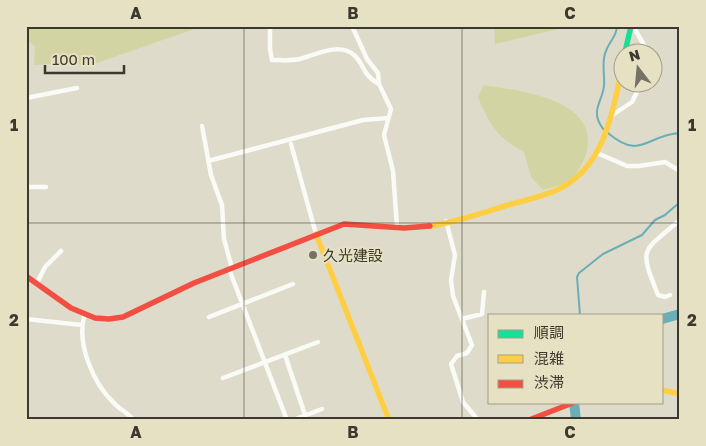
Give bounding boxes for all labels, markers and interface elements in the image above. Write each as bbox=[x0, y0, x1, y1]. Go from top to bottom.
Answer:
text: A bbox=[130, 3, 142, 23]
text: B bbox=[347, 3, 359, 23]
text: C bbox=[564, 3, 576, 23]
scale bar bbox=[45, 42, 124, 74]
north arrow bbox=[614, 42, 664, 92]
text: N bbox=[627, 45, 642, 65]
text: 100 m bbox=[52, 50, 95, 68]
text: 1 bbox=[10, 115, 18, 135]
text: 1 bbox=[688, 115, 696, 135]
place label: 久光建設 bbox=[323, 246, 383, 264]
marker: 久光建設 bbox=[307, 249, 319, 261]
text: 2 bbox=[9, 310, 19, 330]
text: 2 bbox=[687, 310, 697, 330]
legend bbox=[488, 314, 664, 404]
text: 順調 bbox=[534, 323, 564, 341]
text: 混雑 bbox=[534, 349, 564, 367]
text: 渋滞 bbox=[534, 373, 564, 391]
text: A bbox=[130, 422, 142, 442]
text: B bbox=[347, 422, 359, 442]
text: C bbox=[564, 422, 576, 442]

